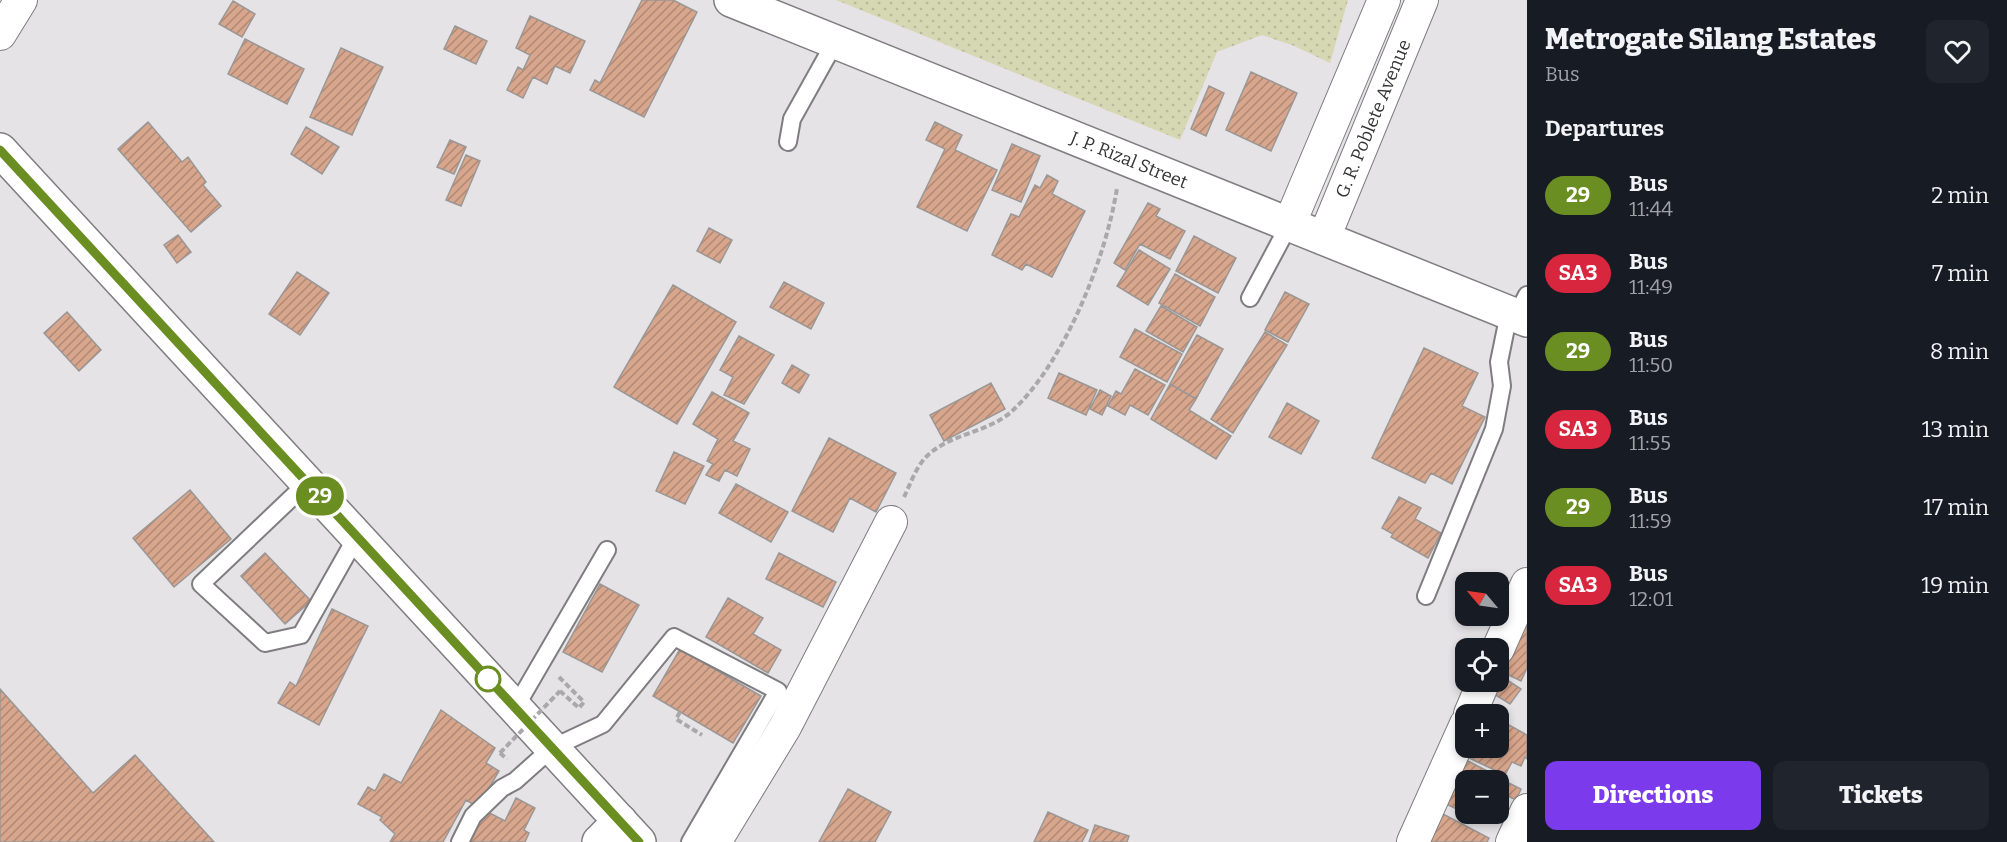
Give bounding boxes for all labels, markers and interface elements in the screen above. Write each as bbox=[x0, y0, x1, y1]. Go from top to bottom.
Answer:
button: heart bbox=[1926, 20, 1989, 83]
text: Metrogate Silang Estates bbox=[1545, 23, 1876, 56]
street label: G. R. Poblete Avenue bbox=[1331, 36, 1416, 201]
text: Bus bbox=[1545, 62, 1580, 86]
text: Departures bbox=[1545, 115, 1664, 142]
street label: J. P. Rizal Street bbox=[1066, 126, 1191, 194]
text: Bus bbox=[1629, 170, 1668, 197]
text: 29 bbox=[1566, 182, 1590, 208]
text: 2 min bbox=[1931, 182, 1989, 209]
text: 11:44 bbox=[1629, 197, 1673, 221]
text: Bus bbox=[1629, 248, 1668, 275]
text: SA3 bbox=[1558, 260, 1598, 286]
text: 7 min bbox=[1932, 260, 1989, 287]
text: 11:49 bbox=[1629, 275, 1673, 299]
text: Bus bbox=[1629, 326, 1668, 353]
text: 29 bbox=[1566, 338, 1590, 364]
text: 8 min bbox=[1930, 338, 1989, 365]
text: 11:50 bbox=[1629, 353, 1673, 377]
text: Bus bbox=[1629, 404, 1668, 431]
text: SA3 bbox=[1558, 416, 1598, 442]
text: 13 min bbox=[1922, 416, 1989, 443]
text: 11:55 bbox=[1629, 431, 1671, 455]
line badge: 29 bbox=[293, 476, 347, 516]
text: Bus bbox=[1629, 482, 1668, 509]
text: 29 bbox=[308, 483, 332, 509]
text: 29 bbox=[1566, 494, 1590, 520]
text: 17 min bbox=[1923, 494, 1989, 521]
text: 11:59 bbox=[1629, 509, 1672, 533]
text: Bus bbox=[1629, 560, 1668, 587]
north arrow bbox=[1455, 572, 1509, 626]
map controls bbox=[1455, 572, 1509, 824]
text: SA3 bbox=[1558, 572, 1598, 598]
text: 19 min bbox=[1921, 572, 1989, 599]
text: 12:01 bbox=[1629, 587, 1673, 611]
button: locate bbox=[1455, 638, 1509, 692]
unlabelled marker bbox=[475, 666, 501, 692]
button: + bbox=[1455, 704, 1509, 758]
button: Directions bbox=[1545, 761, 1761, 830]
button: Tickets bbox=[1773, 761, 1989, 830]
button: − bbox=[1455, 770, 1509, 824]

